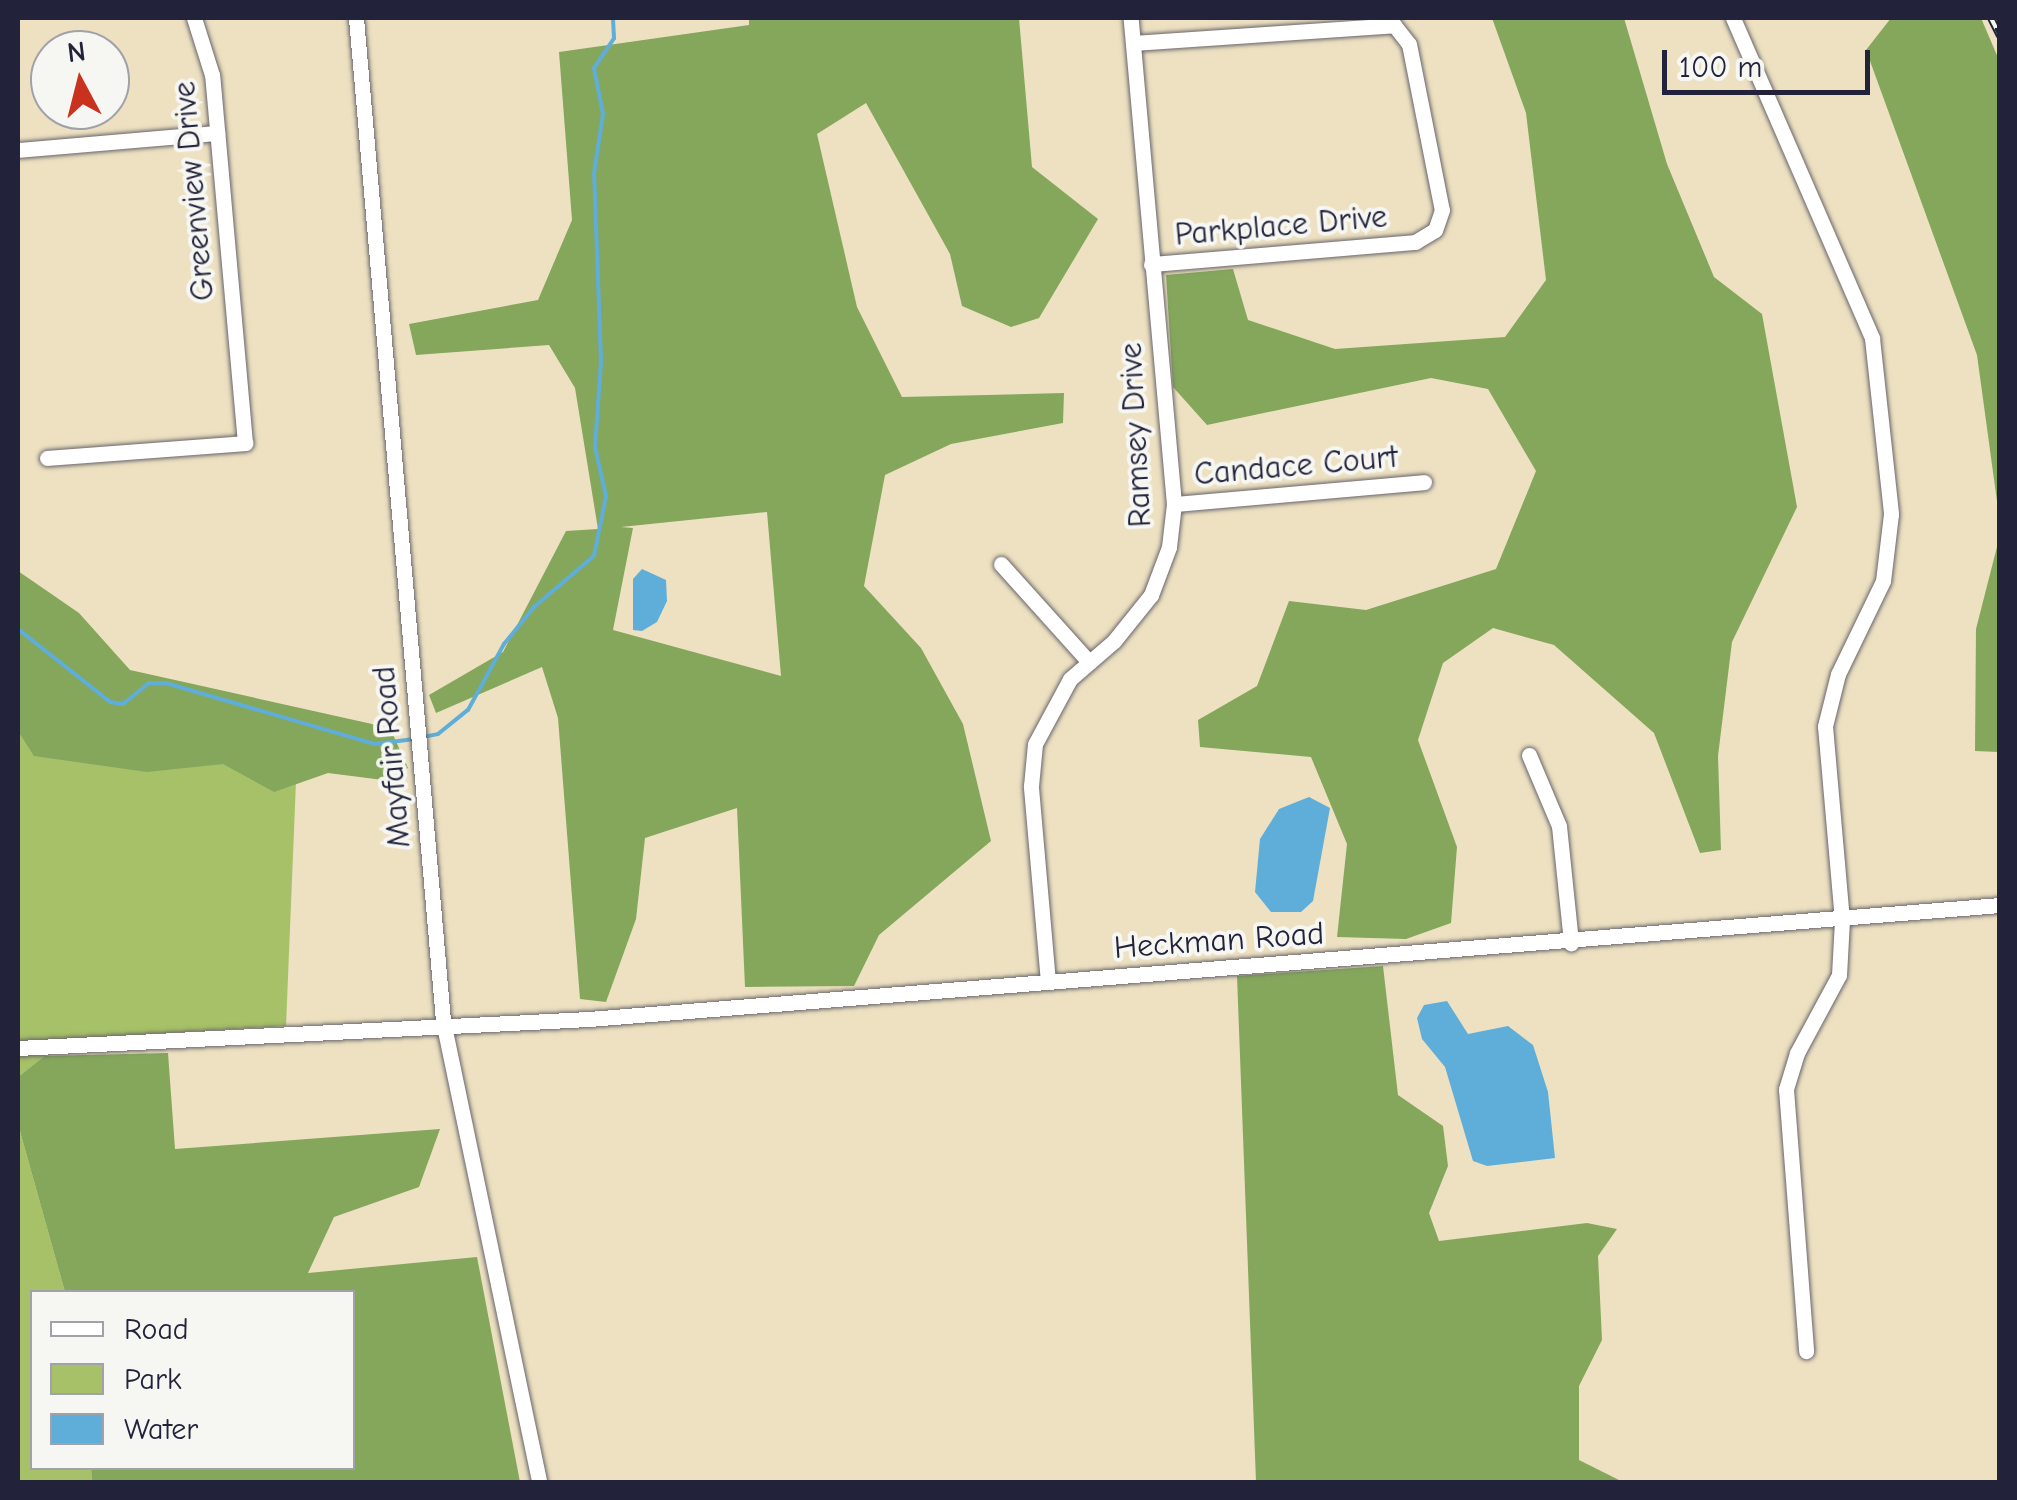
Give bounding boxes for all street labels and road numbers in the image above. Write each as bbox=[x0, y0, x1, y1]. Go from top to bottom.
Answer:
street label: Greenview Drive bbox=[165, 80, 223, 302]
street label: Parkplace Drive bbox=[1173, 198, 1389, 254]
street label: Ramsey Drive bbox=[1112, 342, 1160, 528]
street label: Candace Court bbox=[1193, 438, 1399, 494]
street label: Mayfair Road bbox=[365, 665, 419, 849]
street label: Heckman Road bbox=[1113, 915, 1325, 967]

